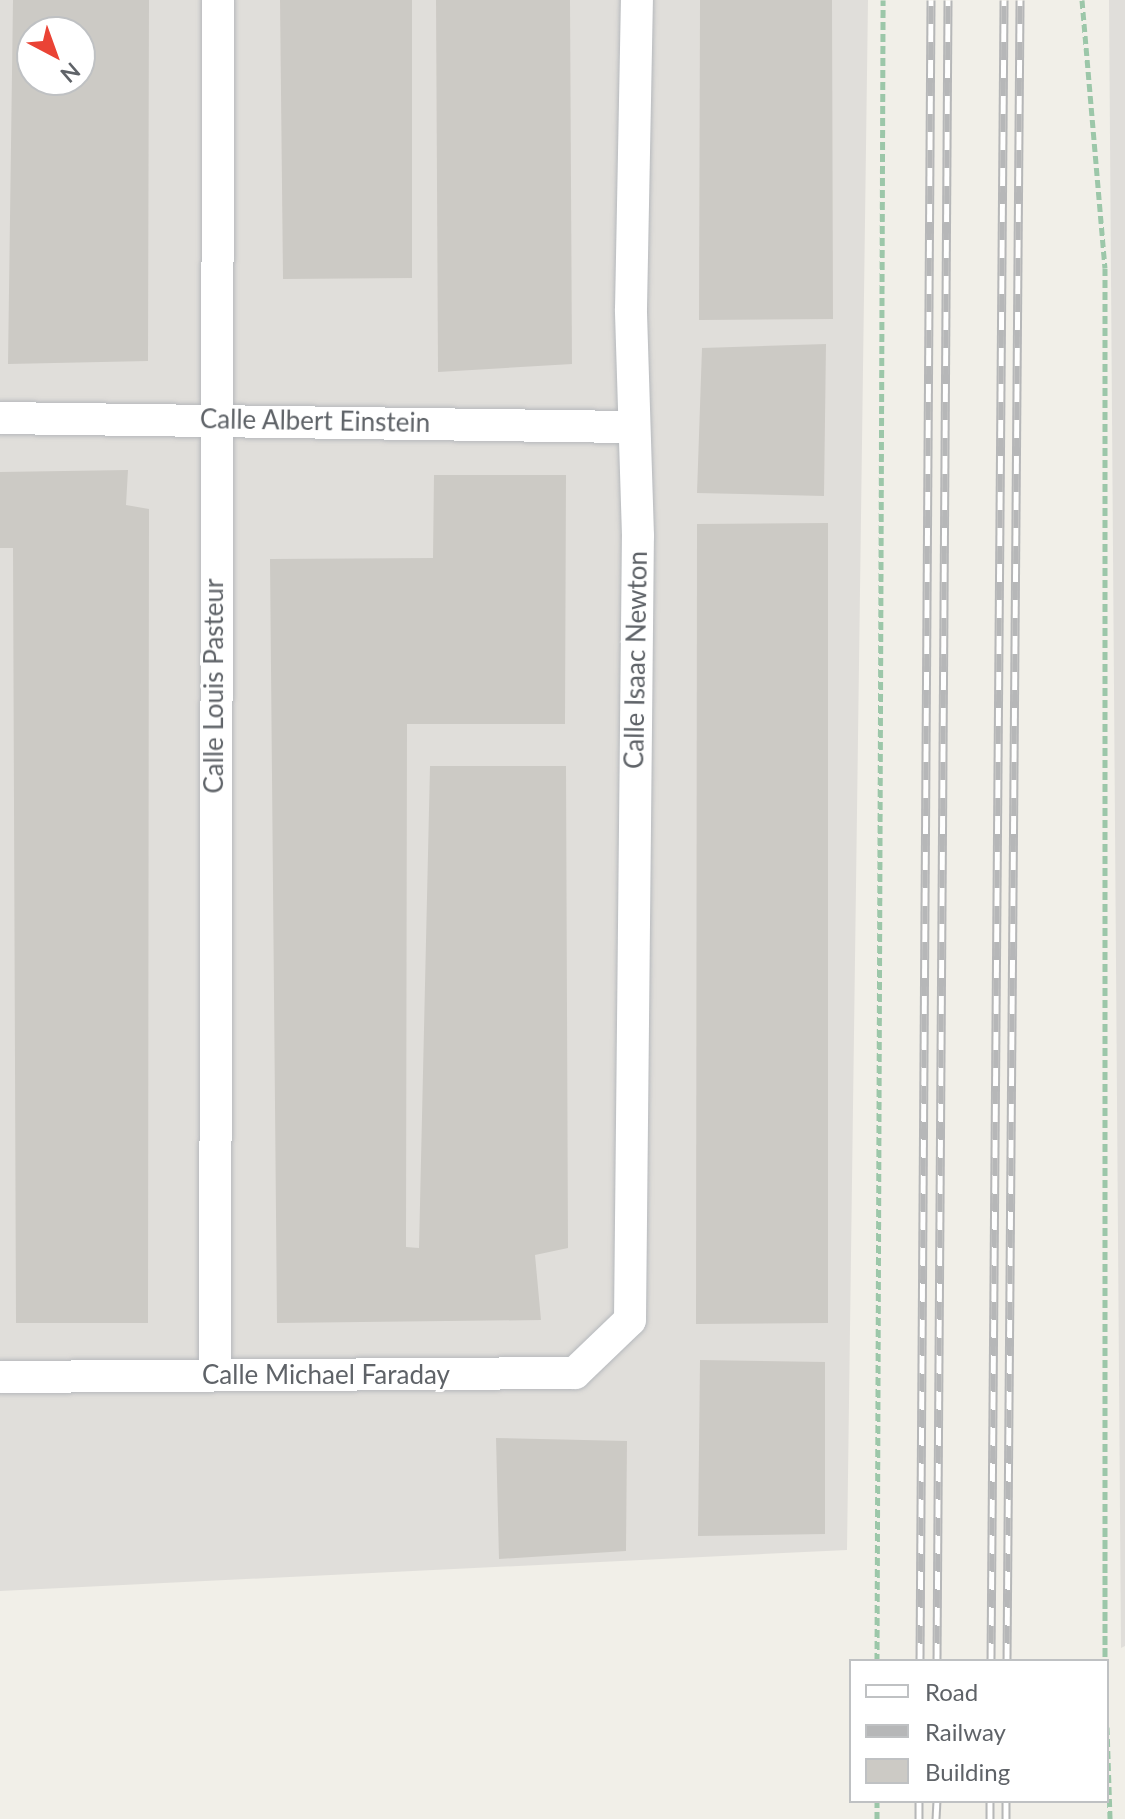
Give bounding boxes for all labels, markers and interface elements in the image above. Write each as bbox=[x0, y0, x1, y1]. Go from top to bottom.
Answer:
north arrow bbox=[16, 16, 96, 96]
text: N bbox=[56, 57, 86, 89]
street label: Calle Albert Einstein bbox=[199, 403, 431, 439]
street label: Calle Isaac Newton bbox=[619, 551, 653, 769]
street label: Calle Louis Pasteur bbox=[198, 578, 230, 794]
street label: Calle Michael Faraday bbox=[202, 1359, 450, 1391]
legend bbox=[849, 1659, 1109, 1803]
text: Road bbox=[925, 1677, 978, 1706]
text: Railway bbox=[925, 1717, 1006, 1746]
text: Building bbox=[925, 1757, 1010, 1786]

